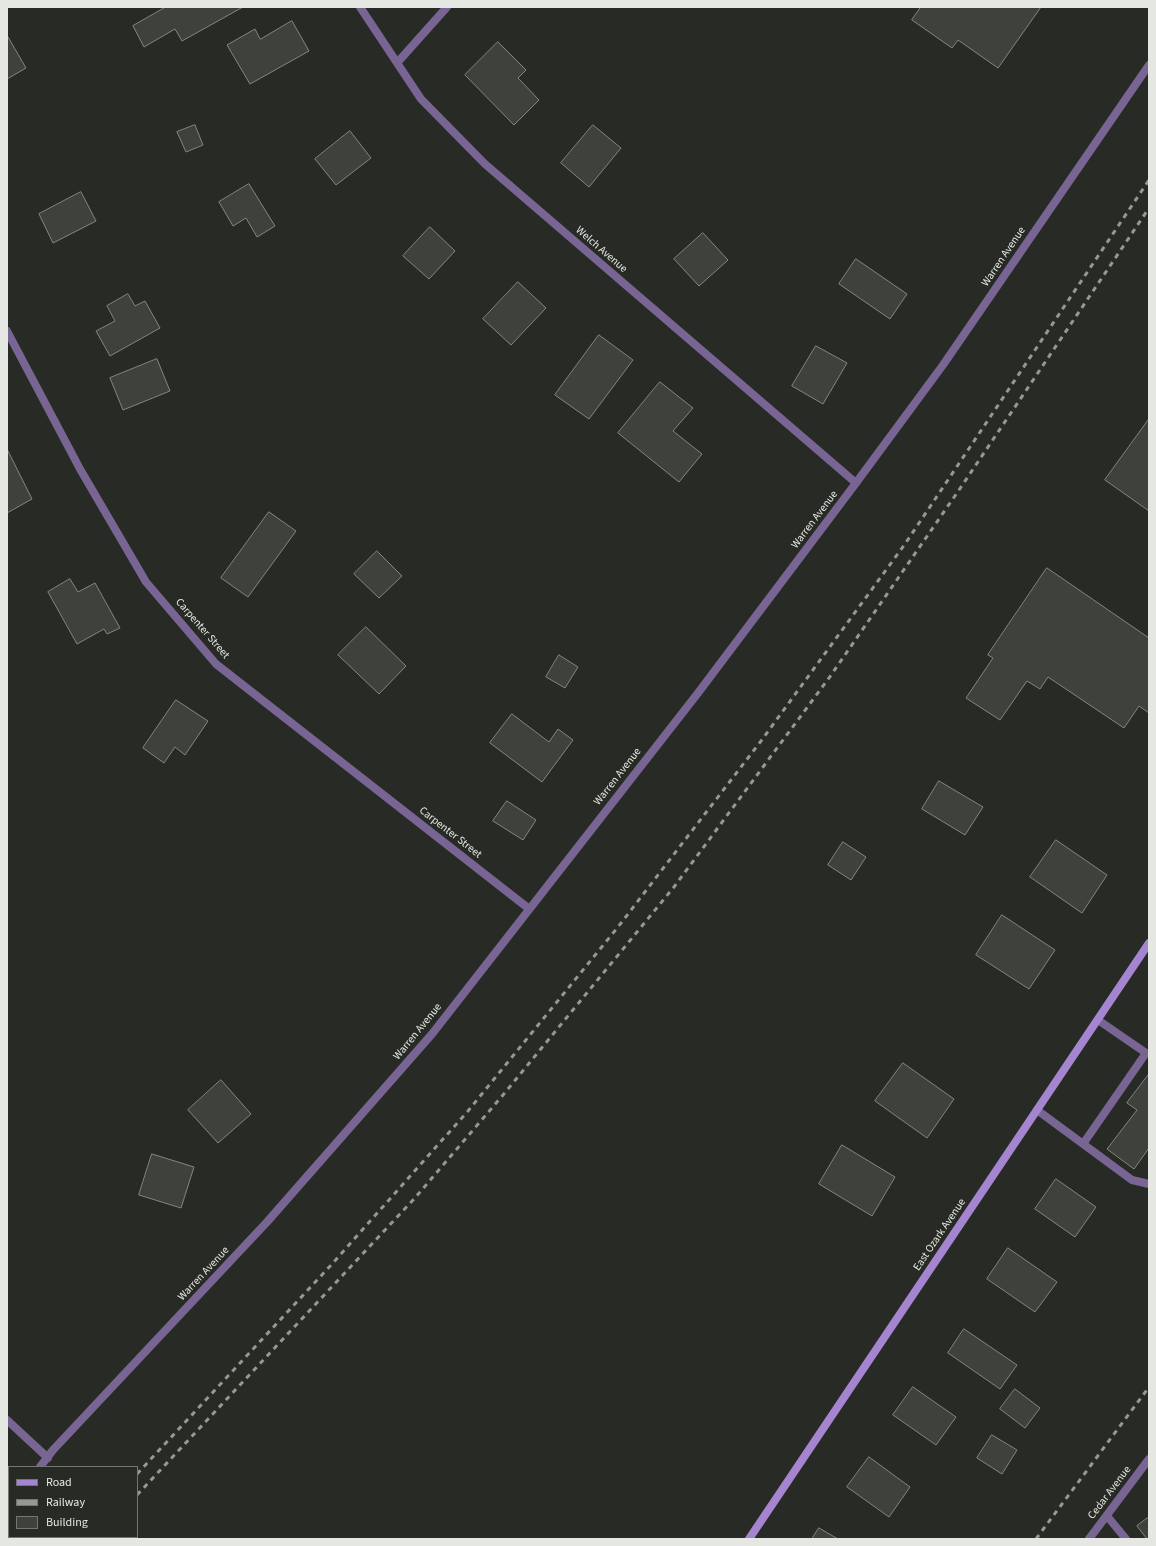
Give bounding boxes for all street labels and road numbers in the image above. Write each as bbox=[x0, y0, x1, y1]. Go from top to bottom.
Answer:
street label: Welch Avenue bbox=[573, 224, 629, 276]
street label: Warren Avenue bbox=[979, 225, 1029, 289]
street label: Warren Avenue bbox=[789, 488, 841, 552]
street label: Carpenter Street bbox=[172, 596, 232, 662]
street label: Warren Avenue bbox=[592, 746, 644, 808]
street label: Carpenter Street bbox=[416, 804, 484, 862]
street label: Warren Avenue bbox=[391, 1001, 445, 1063]
street label: East Ozark Avenue bbox=[911, 1196, 969, 1274]
street label: Warren Avenue bbox=[176, 1244, 232, 1304]
street label: Cedar Avenue bbox=[1086, 1464, 1134, 1522]

